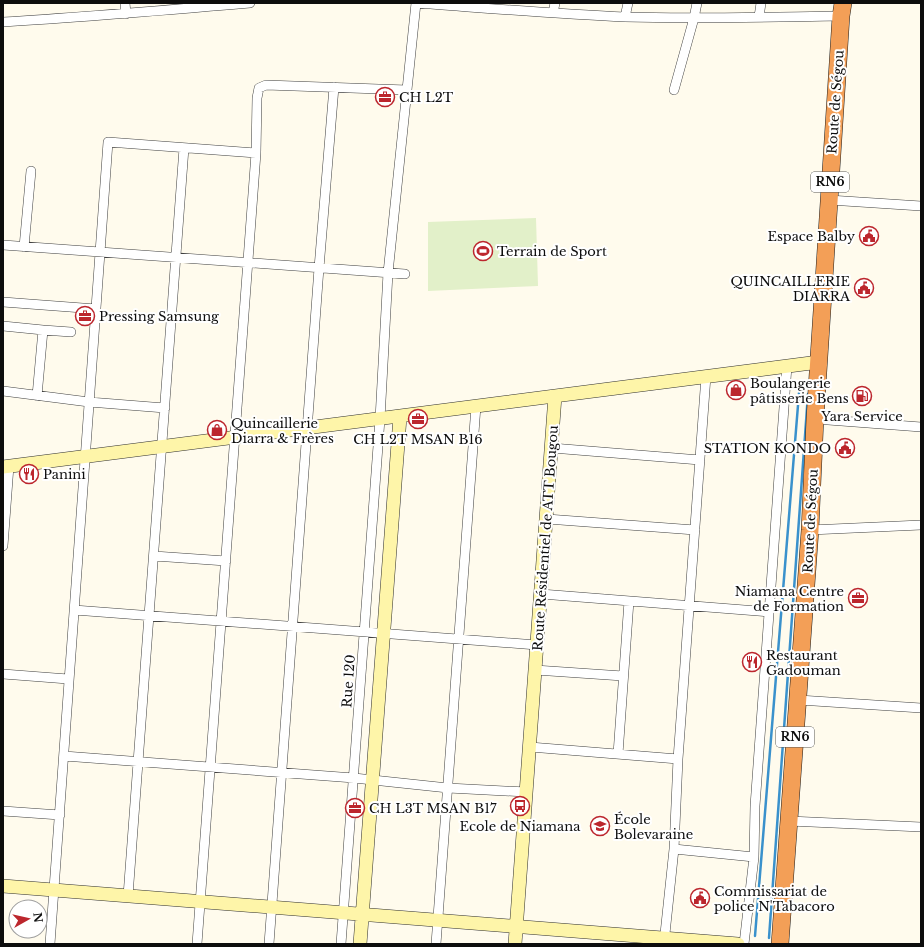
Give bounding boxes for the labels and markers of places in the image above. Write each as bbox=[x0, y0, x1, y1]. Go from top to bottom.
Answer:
office icon: CH L2T bbox=[374, 86, 396, 108]
place label: CH L2T bbox=[399, 89, 454, 106]
public building icon: Espace Balby bbox=[858, 225, 880, 247]
place label: Espace Balby bbox=[768, 228, 856, 245]
sports icon: Terrain de Sport bbox=[472, 240, 494, 262]
place label: Terrain de Sport bbox=[497, 243, 607, 260]
place label: QUINCAILLERIE DIARRA bbox=[730, 273, 851, 305]
public building icon: QUINCAILLERIE DIARRA bbox=[853, 277, 875, 299]
office icon: Pressing Samsung bbox=[74, 305, 96, 327]
place label: Pressing Samsung bbox=[99, 308, 219, 325]
place label: Boulangerie pâtisserie Bens bbox=[750, 375, 849, 407]
shop icon: Boulangerie pâtisserie Bens bbox=[725, 379, 747, 401]
fuel station icon: Yara Service bbox=[851, 385, 873, 407]
office icon: CH L2T MSAN B16 bbox=[407, 408, 429, 430]
place label: Yara Service bbox=[820, 408, 903, 425]
place label: Quincaillerie Diarra & Frères bbox=[231, 415, 334, 447]
shop icon: Quincaillerie Diarra & Frères bbox=[206, 419, 228, 441]
place label: CH L2T MSAN B16 bbox=[353, 431, 483, 448]
public building icon: STATION KONDO bbox=[834, 437, 856, 459]
place label: STATION KONDO bbox=[704, 440, 831, 457]
restaurant icon: Panini bbox=[18, 463, 40, 485]
place label: Panini bbox=[43, 466, 86, 483]
place label: Niamana Centre de Formation bbox=[735, 583, 844, 615]
office icon: Niamana Centre de Formation bbox=[847, 587, 869, 609]
place label: Restaurant Gadouman bbox=[766, 647, 841, 679]
restaurant icon: Restaurant Gadouman bbox=[741, 651, 763, 673]
bus stop icon: Ecole de Niamana bbox=[509, 795, 531, 817]
office icon: CH L3T MSAN B17 bbox=[344, 797, 366, 819]
place label: CH L3T MSAN B17 bbox=[369, 800, 497, 817]
place label: École Bolevaraine bbox=[614, 811, 693, 843]
school or university icon: École Bolevaraine bbox=[589, 815, 611, 837]
place label: Ecole de Niamana bbox=[460, 818, 581, 835]
place label: Commissariat de police N'Tabacoro bbox=[714, 883, 835, 915]
public building icon: Commissariat de police N'Tabacoro bbox=[689, 887, 711, 909]

